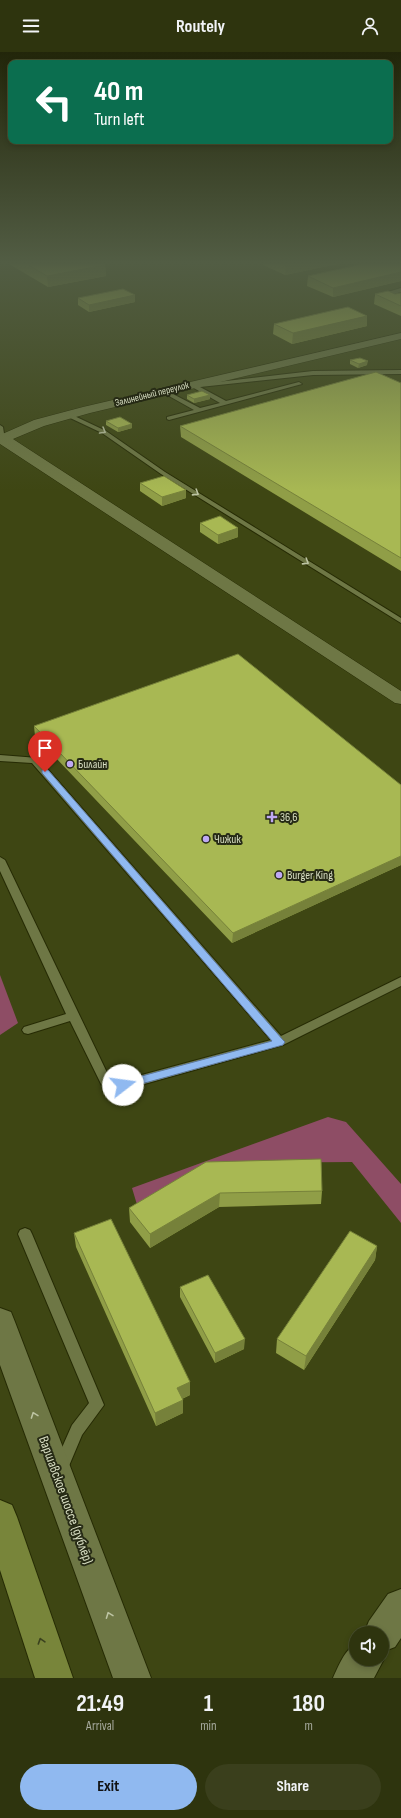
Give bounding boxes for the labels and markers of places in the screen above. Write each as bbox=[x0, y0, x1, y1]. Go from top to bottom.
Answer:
pin bbox=[28, 731, 62, 772]
place label: Билайн bbox=[78, 757, 107, 772]
marker: Билайн bbox=[65, 759, 75, 769]
place label: 36,6 bbox=[280, 810, 297, 825]
marker: 36,6 bbox=[267, 812, 277, 822]
place label: Чижик bbox=[214, 832, 241, 847]
marker: Чижик bbox=[201, 834, 211, 844]
place label: Burger King bbox=[287, 868, 333, 883]
marker: Burger King bbox=[274, 870, 284, 880]

